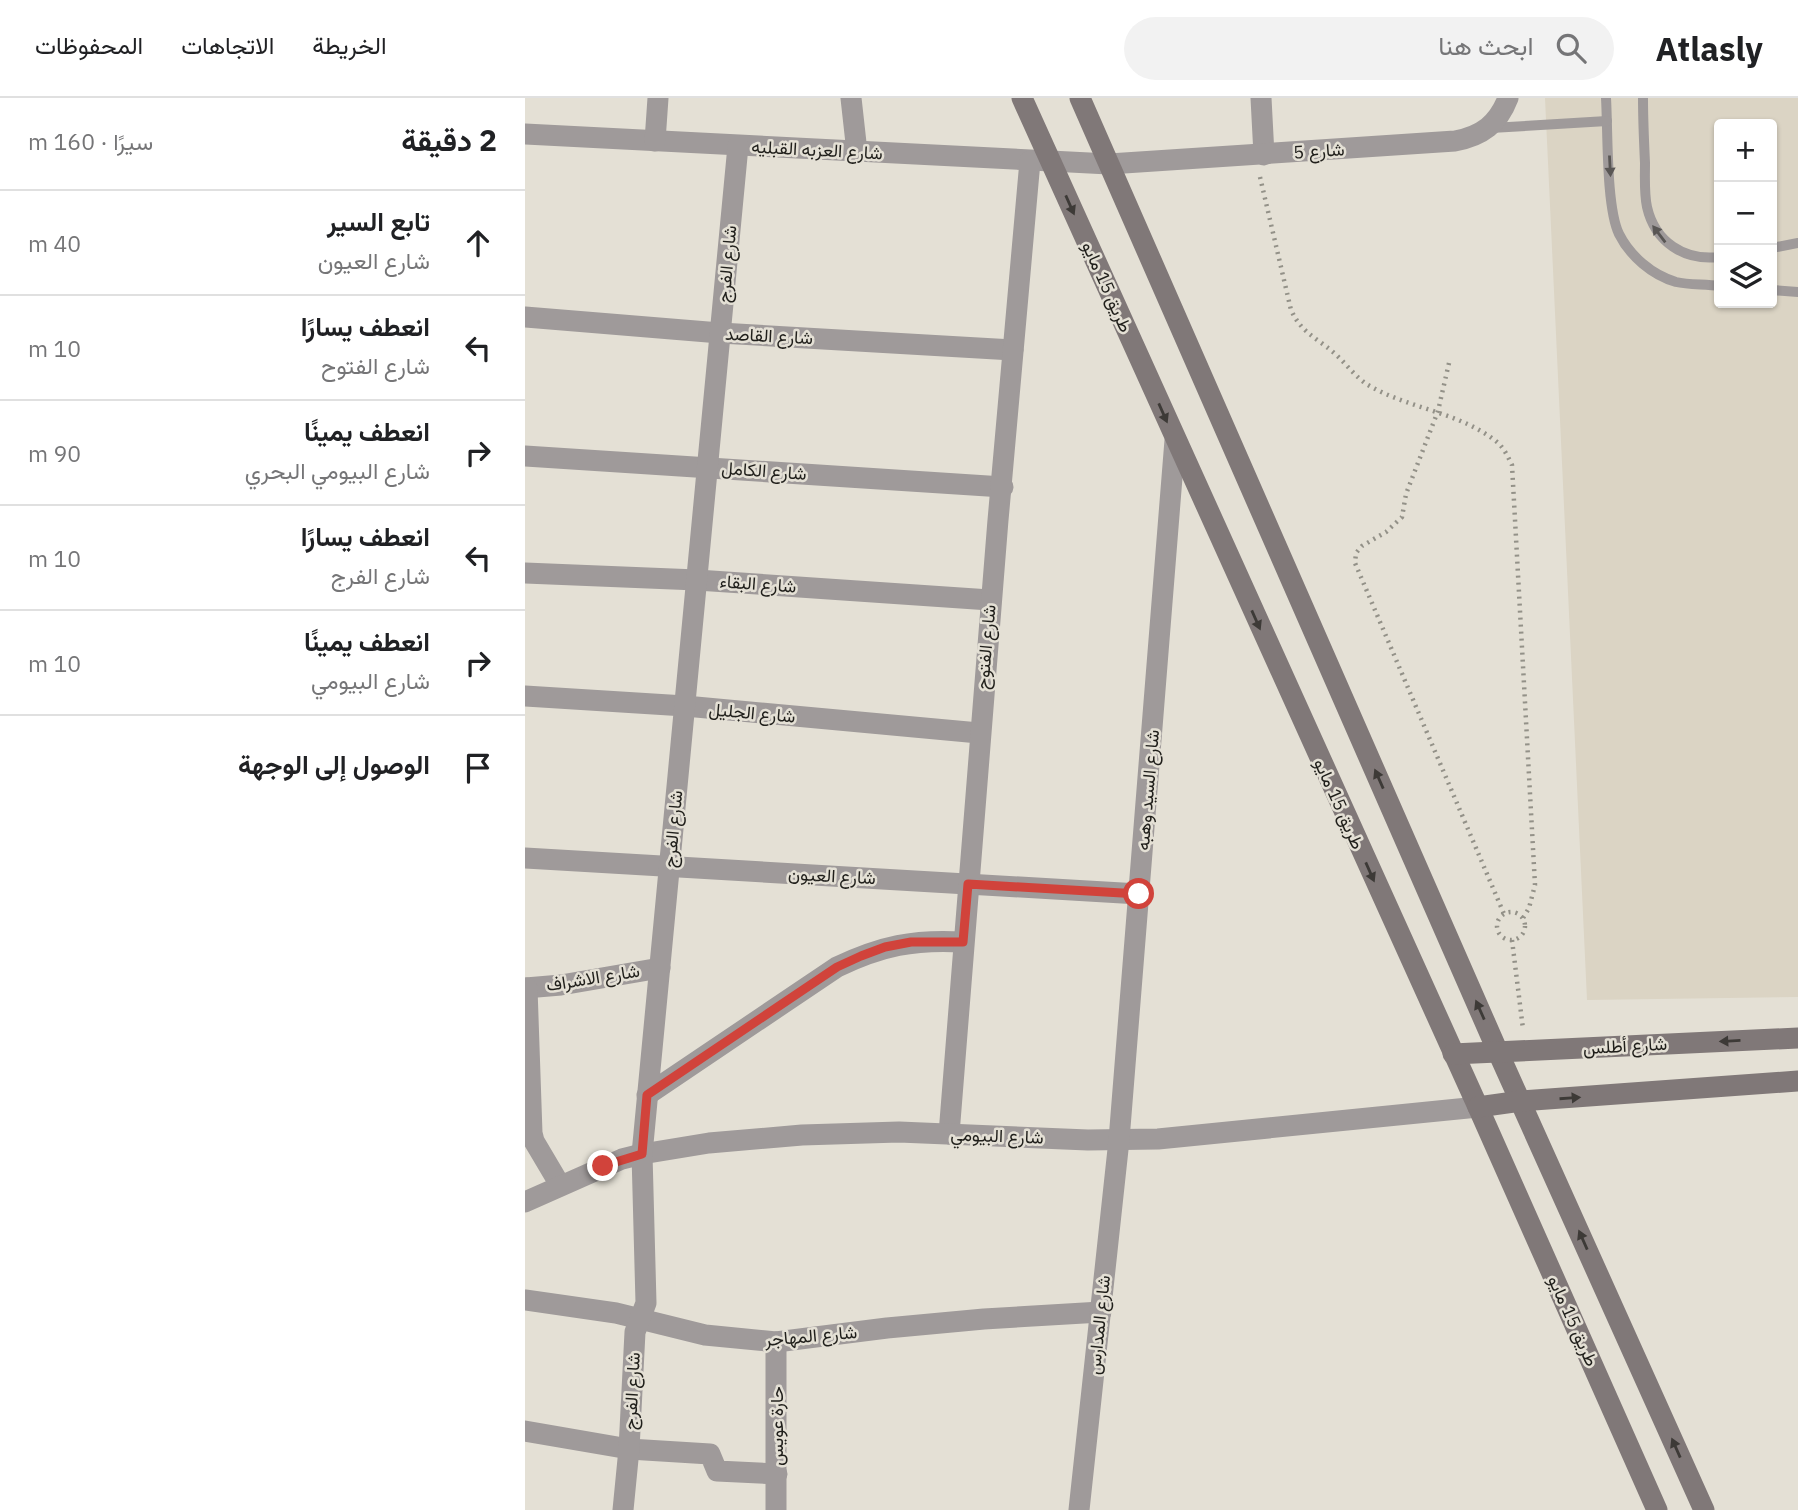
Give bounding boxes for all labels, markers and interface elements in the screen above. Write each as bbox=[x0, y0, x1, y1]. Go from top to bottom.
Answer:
search box bbox=[1124, 17, 1614, 80]
text: Atlasly bbox=[1656, 27, 1763, 70]
text: ابحث هنا bbox=[1438, 28, 1534, 62]
text: المحفوظات bbox=[35, 29, 143, 61]
text: الاتجاهات bbox=[181, 29, 274, 61]
text: الخريطة bbox=[312, 29, 387, 61]
icon: search bbox=[1552, 29, 1590, 67]
map controls bbox=[1714, 119, 1777, 308]
button: + bbox=[1714, 119, 1777, 182]
text: 2 دقيقة bbox=[401, 120, 497, 159]
text: سيرًا · 160 m bbox=[28, 126, 153, 156]
street label: شارع العزبه القبليه bbox=[751, 135, 883, 165]
street label: شارع 5 bbox=[1293, 137, 1345, 165]
one-way arrow bbox=[1604, 155, 1615, 177]
button: − bbox=[1714, 182, 1777, 245]
one-way arrow bbox=[1064, 195, 1076, 215]
text: تابع السير bbox=[327, 204, 430, 238]
icon: ahead bbox=[459, 224, 497, 262]
street label: شارع الفرج bbox=[712, 224, 742, 304]
one-way arrow bbox=[1652, 225, 1667, 243]
text: 40 m bbox=[28, 228, 81, 258]
street label: طريق 15 مايو bbox=[1077, 238, 1138, 336]
text: شارع العيون bbox=[318, 245, 430, 275]
button: layers bbox=[1714, 245, 1777, 308]
text: انعطف يسارًا bbox=[301, 309, 430, 343]
street label: شارع القاصد bbox=[724, 322, 814, 350]
icon: left bbox=[459, 329, 497, 367]
text: 10 m bbox=[28, 333, 81, 363]
text: شارع الفتوح bbox=[321, 350, 430, 380]
one-way arrow bbox=[1158, 402, 1169, 423]
text: انعطف يمينًا bbox=[304, 414, 430, 448]
icon: right bbox=[459, 434, 497, 472]
text: 90 m bbox=[28, 438, 81, 468]
text: شارع البيومي البحري bbox=[245, 455, 430, 485]
street label: شارع الكامل bbox=[721, 456, 807, 486]
text: انعطف يسارًا bbox=[301, 519, 430, 553]
icon: left bbox=[459, 539, 497, 577]
text: 10 m bbox=[28, 543, 81, 573]
text: شارع الفرج bbox=[331, 560, 430, 590]
street label: شارع البقاء bbox=[719, 569, 797, 599]
street label: شارع الفتوح bbox=[970, 603, 1002, 691]
one-way arrow bbox=[1250, 610, 1262, 630]
text: انعطف يمينًا bbox=[304, 624, 430, 658]
icon: right bbox=[459, 644, 497, 682]
text: 10 m bbox=[28, 648, 81, 678]
text: شارع البيومي bbox=[311, 665, 430, 695]
street label: شارع الجليل bbox=[708, 697, 796, 729]
street label: شارع السيد وهبه bbox=[1131, 728, 1165, 852]
text: الوصول إلى الوجهة bbox=[238, 747, 430, 781]
icon: arrive bbox=[459, 749, 497, 787]
street label: طريق 15 مايو bbox=[1309, 755, 1370, 853]
one-way arrow bbox=[1373, 769, 1384, 790]
street label: شارع الفرج bbox=[658, 789, 688, 869]
street label: شارع العيون bbox=[788, 862, 876, 890]
one-way arrow bbox=[1364, 862, 1376, 882]
route start bbox=[1123, 878, 1154, 909]
street label: شارع الاشراف bbox=[544, 959, 642, 997]
one-way arrow bbox=[1474, 1000, 1486, 1020]
street label: شارع أطلس bbox=[1582, 1032, 1668, 1060]
one-way arrow bbox=[1719, 1036, 1741, 1047]
one-way arrow bbox=[1559, 1092, 1581, 1103]
street label: شارع البيومي bbox=[950, 1122, 1044, 1153]
route end bbox=[587, 1150, 618, 1181]
one-way arrow bbox=[1577, 1230, 1589, 1250]
street label: طريق 15 مايو bbox=[1543, 1272, 1604, 1370]
street label: شارع المدارس bbox=[1082, 1274, 1116, 1376]
street label: شارع المهاجر bbox=[763, 1320, 858, 1352]
street label: شارع الفرج bbox=[618, 1352, 646, 1430]
street label: حارة عويس bbox=[765, 1386, 788, 1466]
one-way arrow bbox=[1670, 1438, 1682, 1458]

